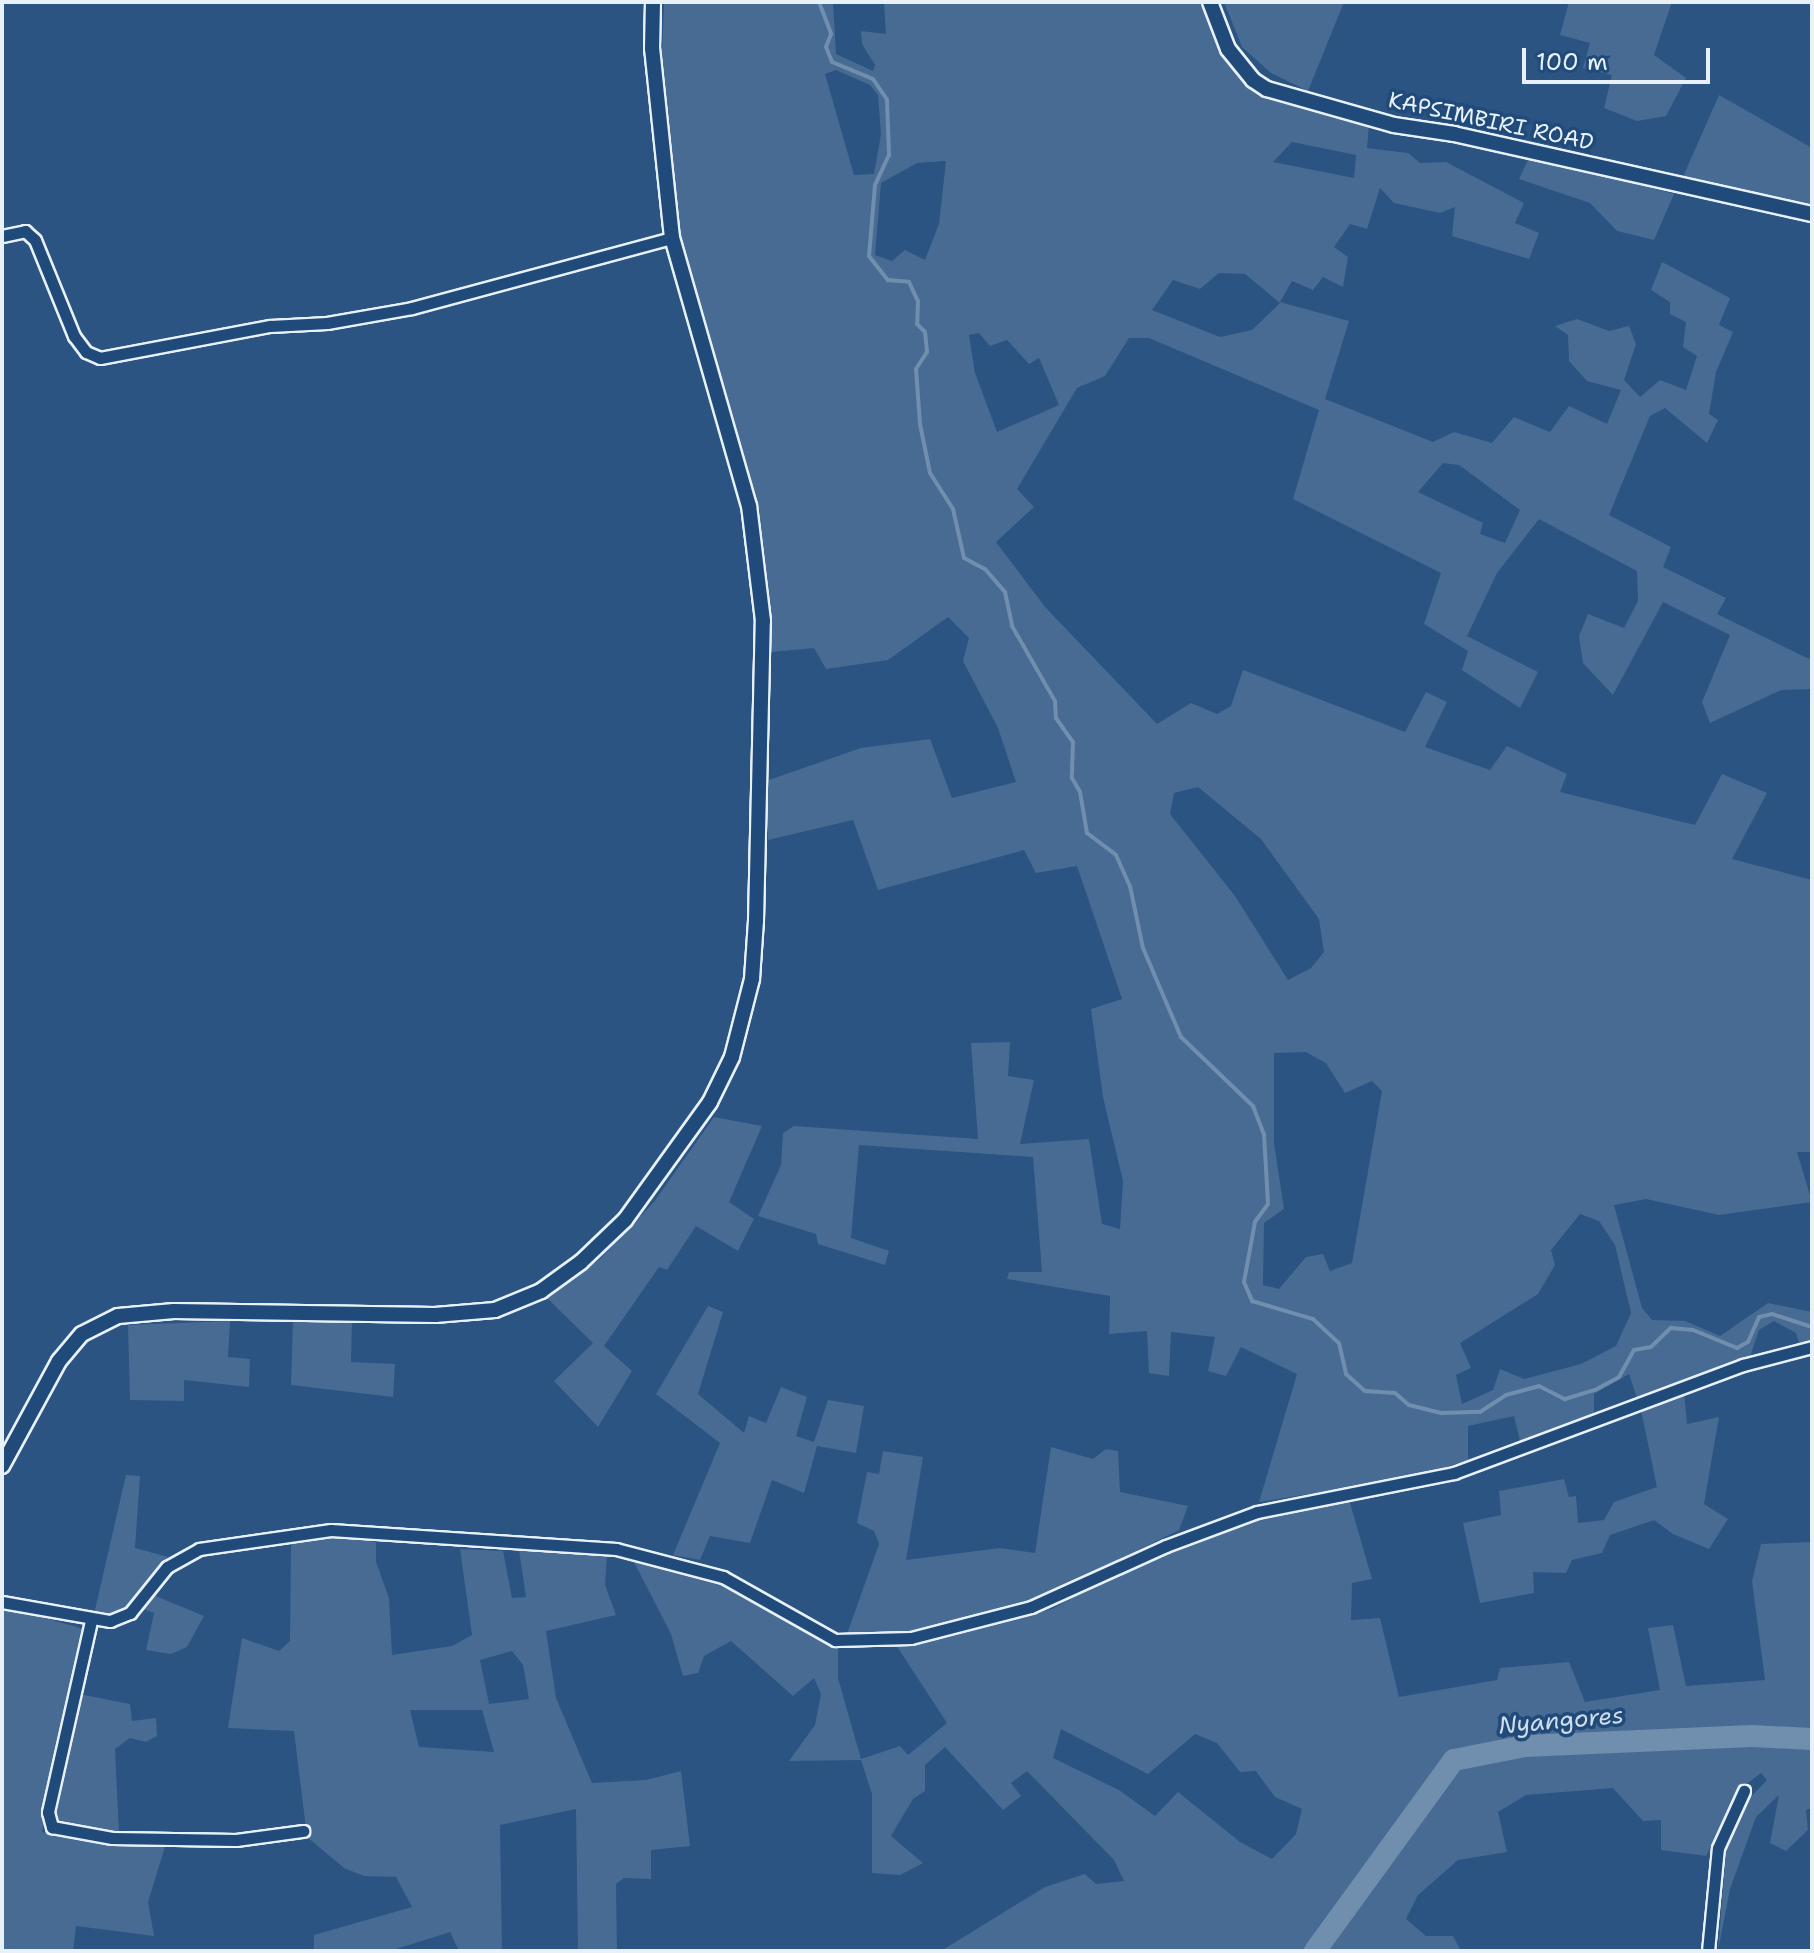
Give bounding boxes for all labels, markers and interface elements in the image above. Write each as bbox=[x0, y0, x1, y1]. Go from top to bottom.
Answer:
scale bar bbox=[1526, 32, 1714, 82]
text: 100 m bbox=[1536, 46, 1608, 78]
street label: KAPSIMBIRI ROAD bbox=[1386, 86, 1596, 156]
water label: Nyangores bbox=[1497, 1701, 1625, 1741]

